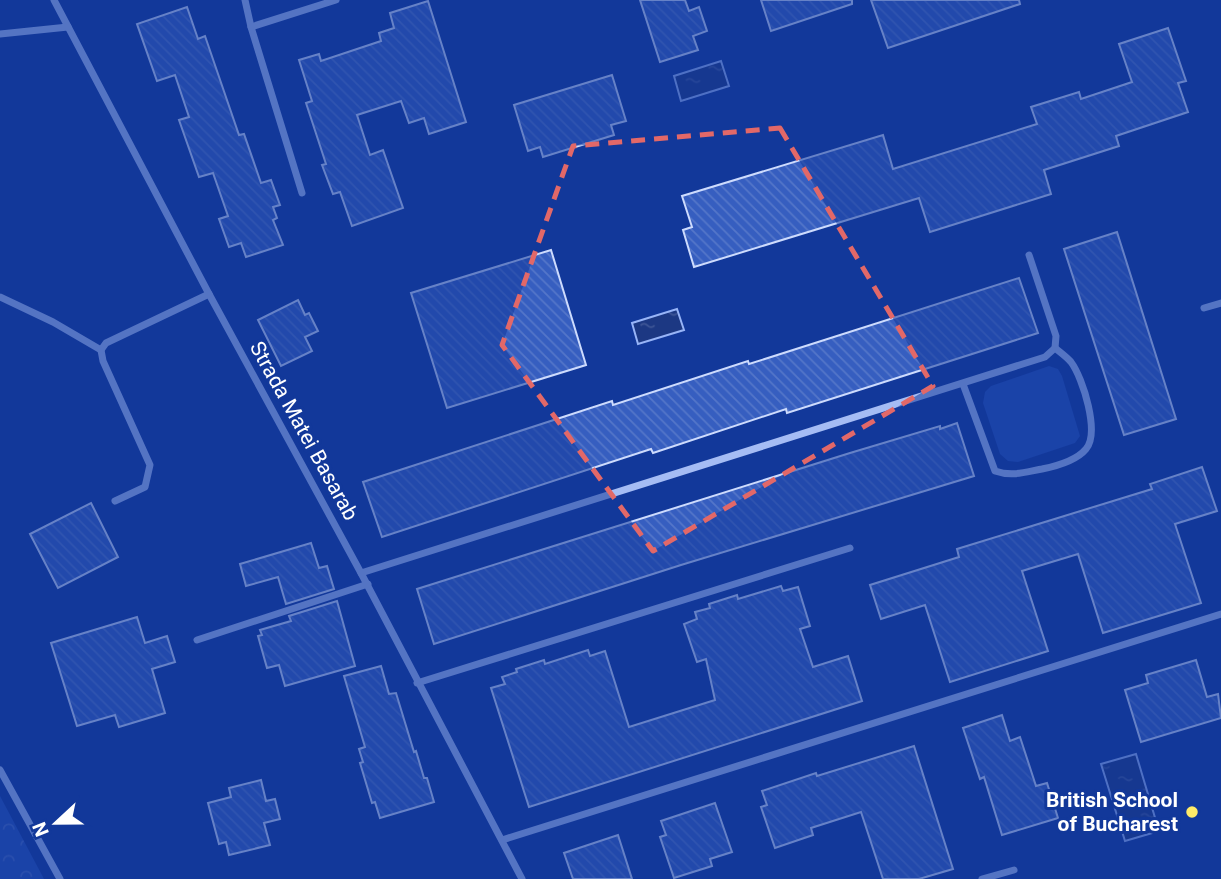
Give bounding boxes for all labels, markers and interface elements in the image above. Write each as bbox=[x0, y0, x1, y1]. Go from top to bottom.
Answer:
street label: Strada Matei Basarab bbox=[245, 337, 363, 525]
north arrow bbox=[21, 788, 91, 858]
place label: British School of Bucharest bbox=[1046, 788, 1178, 836]
marker: British School of Bucharest bbox=[1184, 804, 1200, 820]
text: N bbox=[28, 819, 54, 840]

